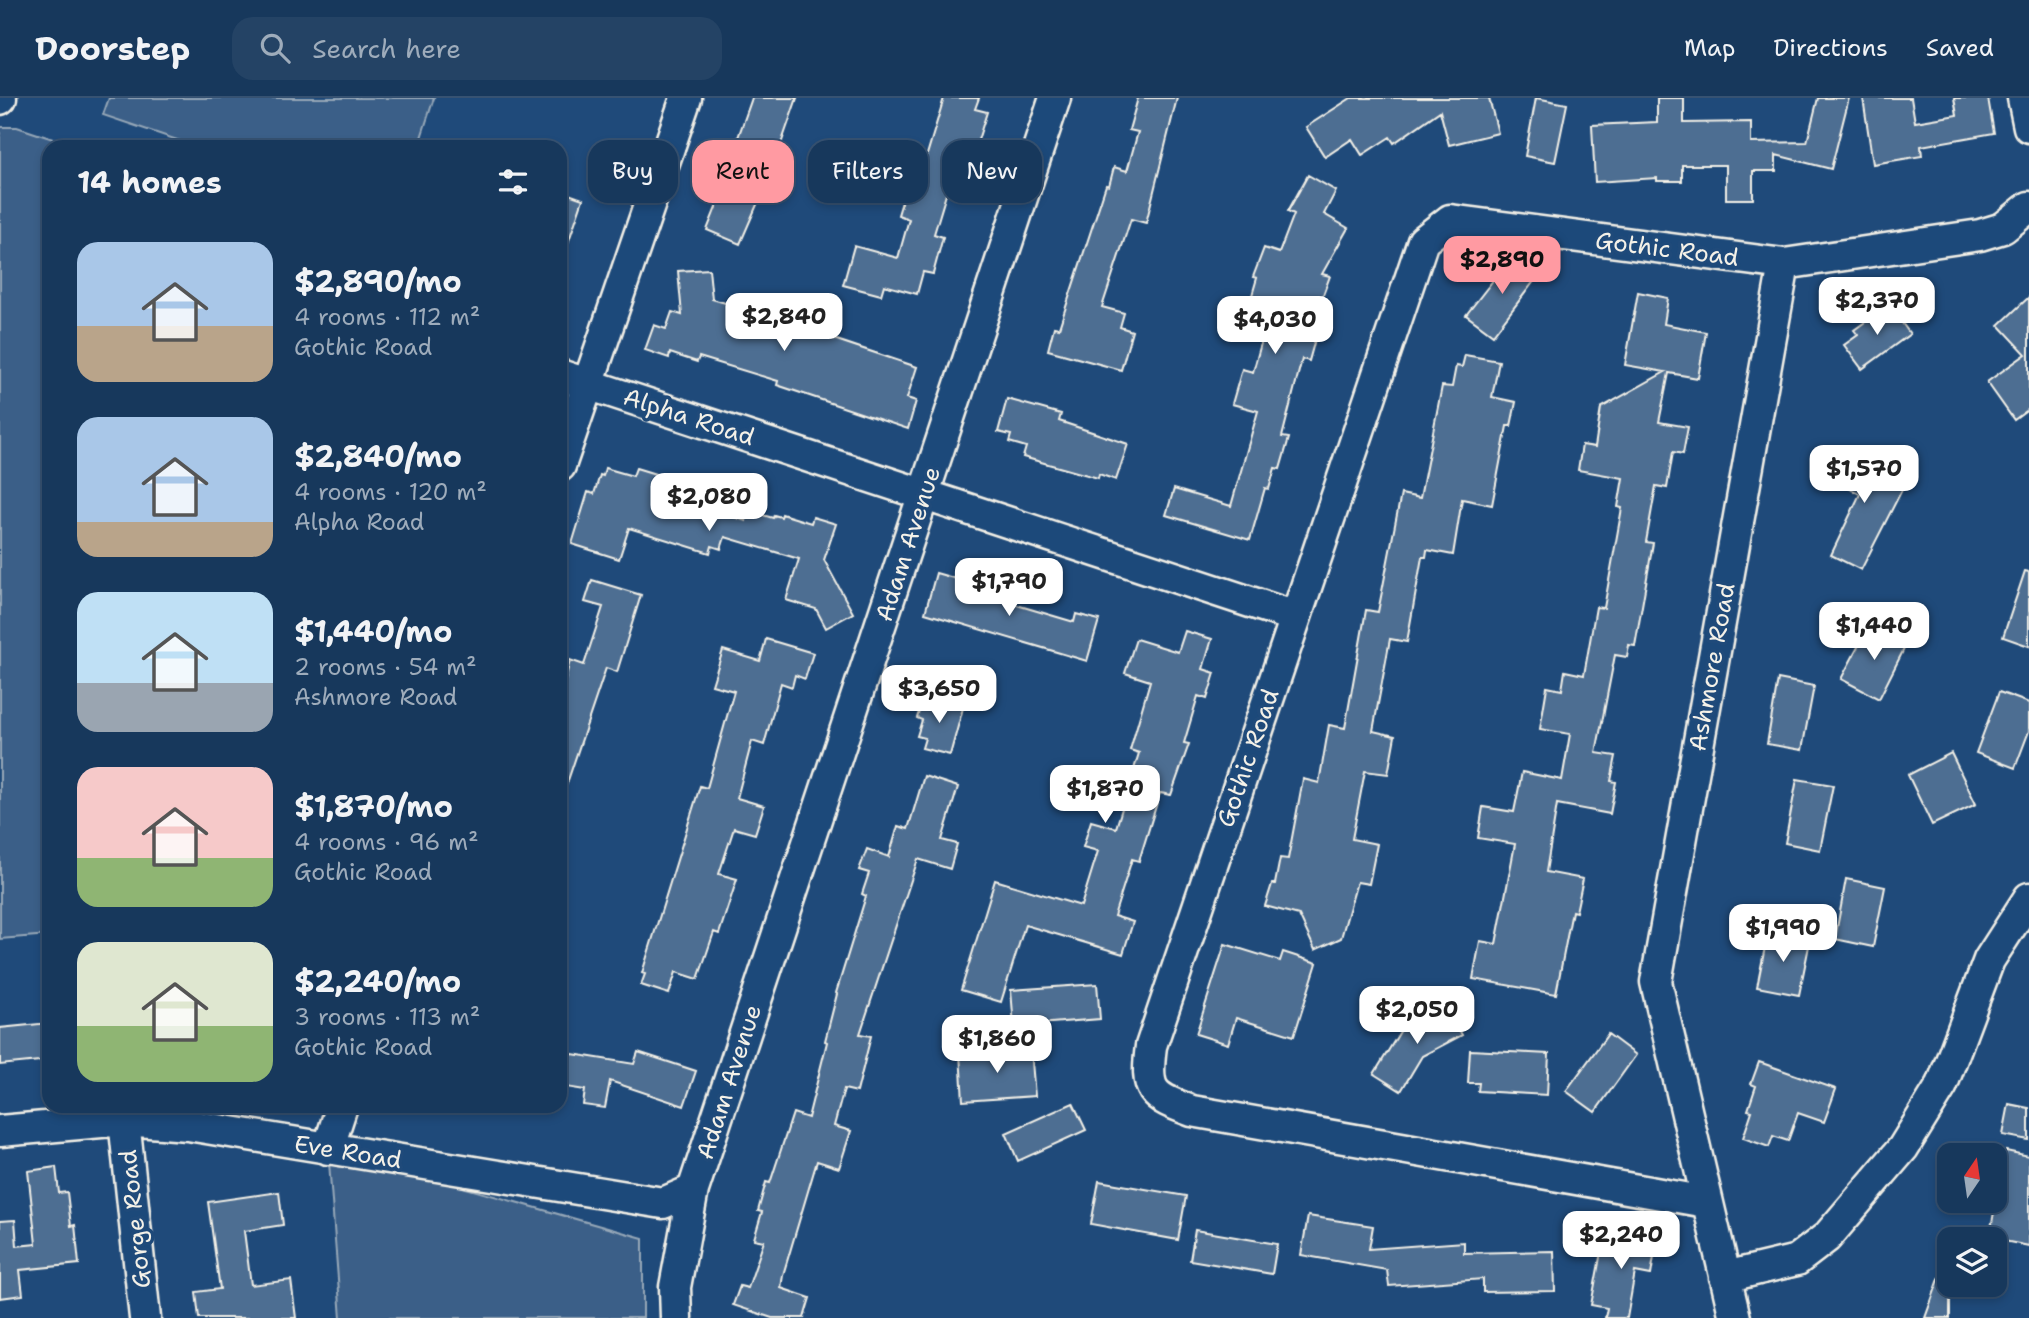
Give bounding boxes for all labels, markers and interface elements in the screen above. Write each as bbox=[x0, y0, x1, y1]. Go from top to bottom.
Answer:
search box bbox=[232, 17, 722, 80]
text: Doorstep bbox=[35, 26, 190, 71]
icon: search bbox=[256, 29, 294, 67]
text: Search here bbox=[312, 31, 461, 66]
text: Map bbox=[1684, 32, 1735, 64]
text: Directions bbox=[1773, 32, 1888, 64]
text: Saved bbox=[1926, 32, 1994, 64]
chip: Buy bbox=[588, 140, 678, 203]
chip: Rent bbox=[692, 140, 794, 203]
chip: Filters bbox=[808, 140, 928, 203]
chip: New bbox=[942, 140, 1042, 203]
text: 14 homes bbox=[77, 162, 222, 203]
icon: filters bbox=[494, 163, 532, 201]
street label: Gothic Road bbox=[1593, 224, 1741, 274]
pin: $2,890 bbox=[1445, 236, 1559, 296]
text: $2,890 bbox=[1460, 244, 1544, 274]
text: $2,890/mo bbox=[294, 261, 462, 302]
icon: home bbox=[133, 270, 217, 354]
pin: $2,370 bbox=[1820, 278, 1934, 337]
text: $2,370 bbox=[1835, 285, 1919, 315]
pin: $2,840 bbox=[727, 294, 841, 353]
pin: $4,030 bbox=[1218, 296, 1332, 356]
text: $2,840 bbox=[741, 301, 827, 331]
text: 4 rooms · 112 m² bbox=[294, 302, 480, 332]
text: $4,030 bbox=[1233, 304, 1317, 334]
text: Gothic Road bbox=[294, 332, 432, 362]
street label: Alpha Road bbox=[619, 381, 759, 453]
text: $2,840/mo bbox=[294, 436, 462, 477]
icon: home bbox=[133, 445, 217, 529]
pin: $1,570 bbox=[1807, 446, 1921, 505]
text: $1,570 bbox=[1826, 453, 1902, 483]
street label: Adam Avenue bbox=[868, 462, 948, 626]
pin: $2,080 bbox=[652, 474, 766, 533]
text: 4 rooms · 120 m² bbox=[294, 477, 487, 507]
text: $2,080 bbox=[666, 481, 752, 511]
text: Alpha Road bbox=[294, 507, 424, 537]
pin: $1,790 bbox=[952, 559, 1066, 618]
text: $1,790 bbox=[971, 566, 1047, 596]
street label: Ashmore Road bbox=[1681, 580, 1743, 754]
pin: $1,440 bbox=[1817, 602, 1931, 662]
text: $1,440 bbox=[1835, 610, 1913, 640]
text: $1,440/mo bbox=[294, 611, 452, 652]
icon: home bbox=[133, 620, 217, 704]
text: 2 rooms · 54 m² bbox=[294, 652, 477, 682]
pin: $3,650 bbox=[882, 666, 996, 725]
text: $3,650 bbox=[897, 673, 981, 703]
text: Ashmore Road bbox=[294, 682, 457, 712]
street label: Gothic Road bbox=[1209, 685, 1287, 831]
pin: $1,870 bbox=[1048, 766, 1162, 825]
text: $1,870 bbox=[1066, 773, 1144, 803]
text: $1,870/mo bbox=[294, 786, 453, 827]
icon: home bbox=[133, 795, 217, 879]
text: 4 rooms · 96 m² bbox=[294, 827, 479, 857]
text: Gothic Road bbox=[294, 857, 432, 887]
pin: $1,990 bbox=[1726, 904, 1840, 964]
text: $1,990 bbox=[1745, 912, 1821, 942]
text: $2,240/mo bbox=[294, 961, 461, 1002]
icon: home bbox=[133, 970, 217, 1054]
pin: $2,050 bbox=[1360, 986, 1474, 1046]
text: $2,050 bbox=[1375, 994, 1459, 1024]
street label: Adam Avenue bbox=[689, 1000, 769, 1164]
text: 3 rooms · 113 m² bbox=[294, 1002, 480, 1032]
pin: $1,860 bbox=[940, 1016, 1054, 1075]
text: $1,860 bbox=[958, 1023, 1036, 1053]
text: Gothic Road bbox=[294, 1032, 432, 1062]
street label: Eve Road bbox=[292, 1128, 404, 1176]
north arrow bbox=[1937, 1143, 2007, 1213]
map controls bbox=[1937, 1143, 2007, 1297]
street label: Gorge Road bbox=[112, 1148, 158, 1290]
pin: $2,240 bbox=[1564, 1212, 1678, 1271]
text: $2,240 bbox=[1579, 1219, 1663, 1249]
button: layers bbox=[1937, 1227, 2007, 1297]

